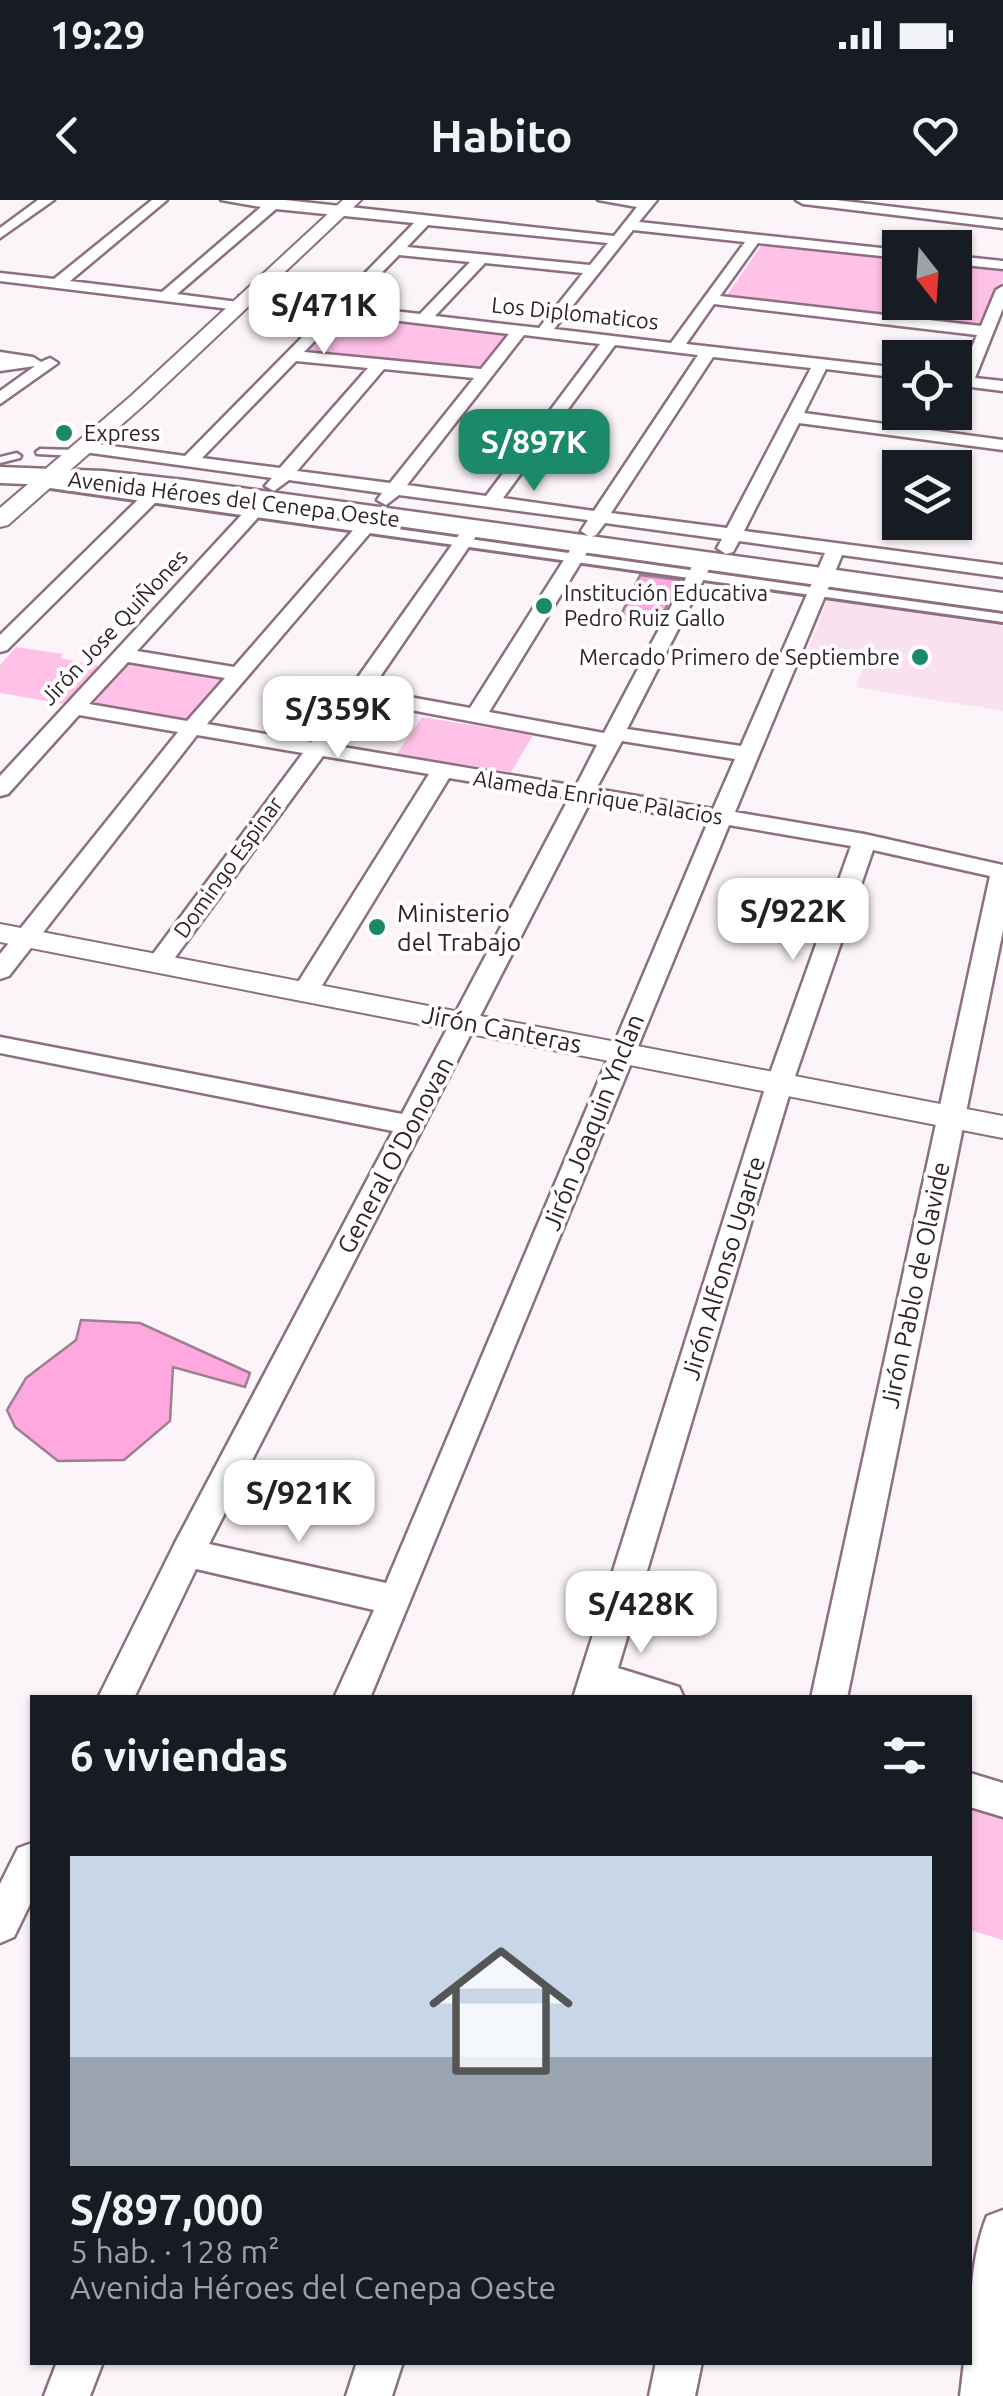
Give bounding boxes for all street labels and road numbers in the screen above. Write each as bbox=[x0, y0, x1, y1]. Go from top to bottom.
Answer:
street label: Los Diplomaticos bbox=[490, 291, 660, 334]
street label: Avenida Héroes del Cenepa Oeste bbox=[67, 466, 401, 531]
street label: Jirón Jose QuiÑones bbox=[35, 544, 192, 709]
street label: Alameda Enrique Palacios bbox=[472, 764, 725, 829]
street label: Domingo Espinar bbox=[168, 791, 288, 942]
street label: Jirón Canteras bbox=[420, 1000, 584, 1058]
street label: Jirón Joaquin Ynclan bbox=[537, 1010, 649, 1234]
street label: General O'Donovan bbox=[331, 1052, 459, 1258]
street label: Jirón Alfonso Ugarte bbox=[676, 1153, 770, 1383]
street label: Jirón Pablo de Olavide bbox=[875, 1159, 955, 1411]

